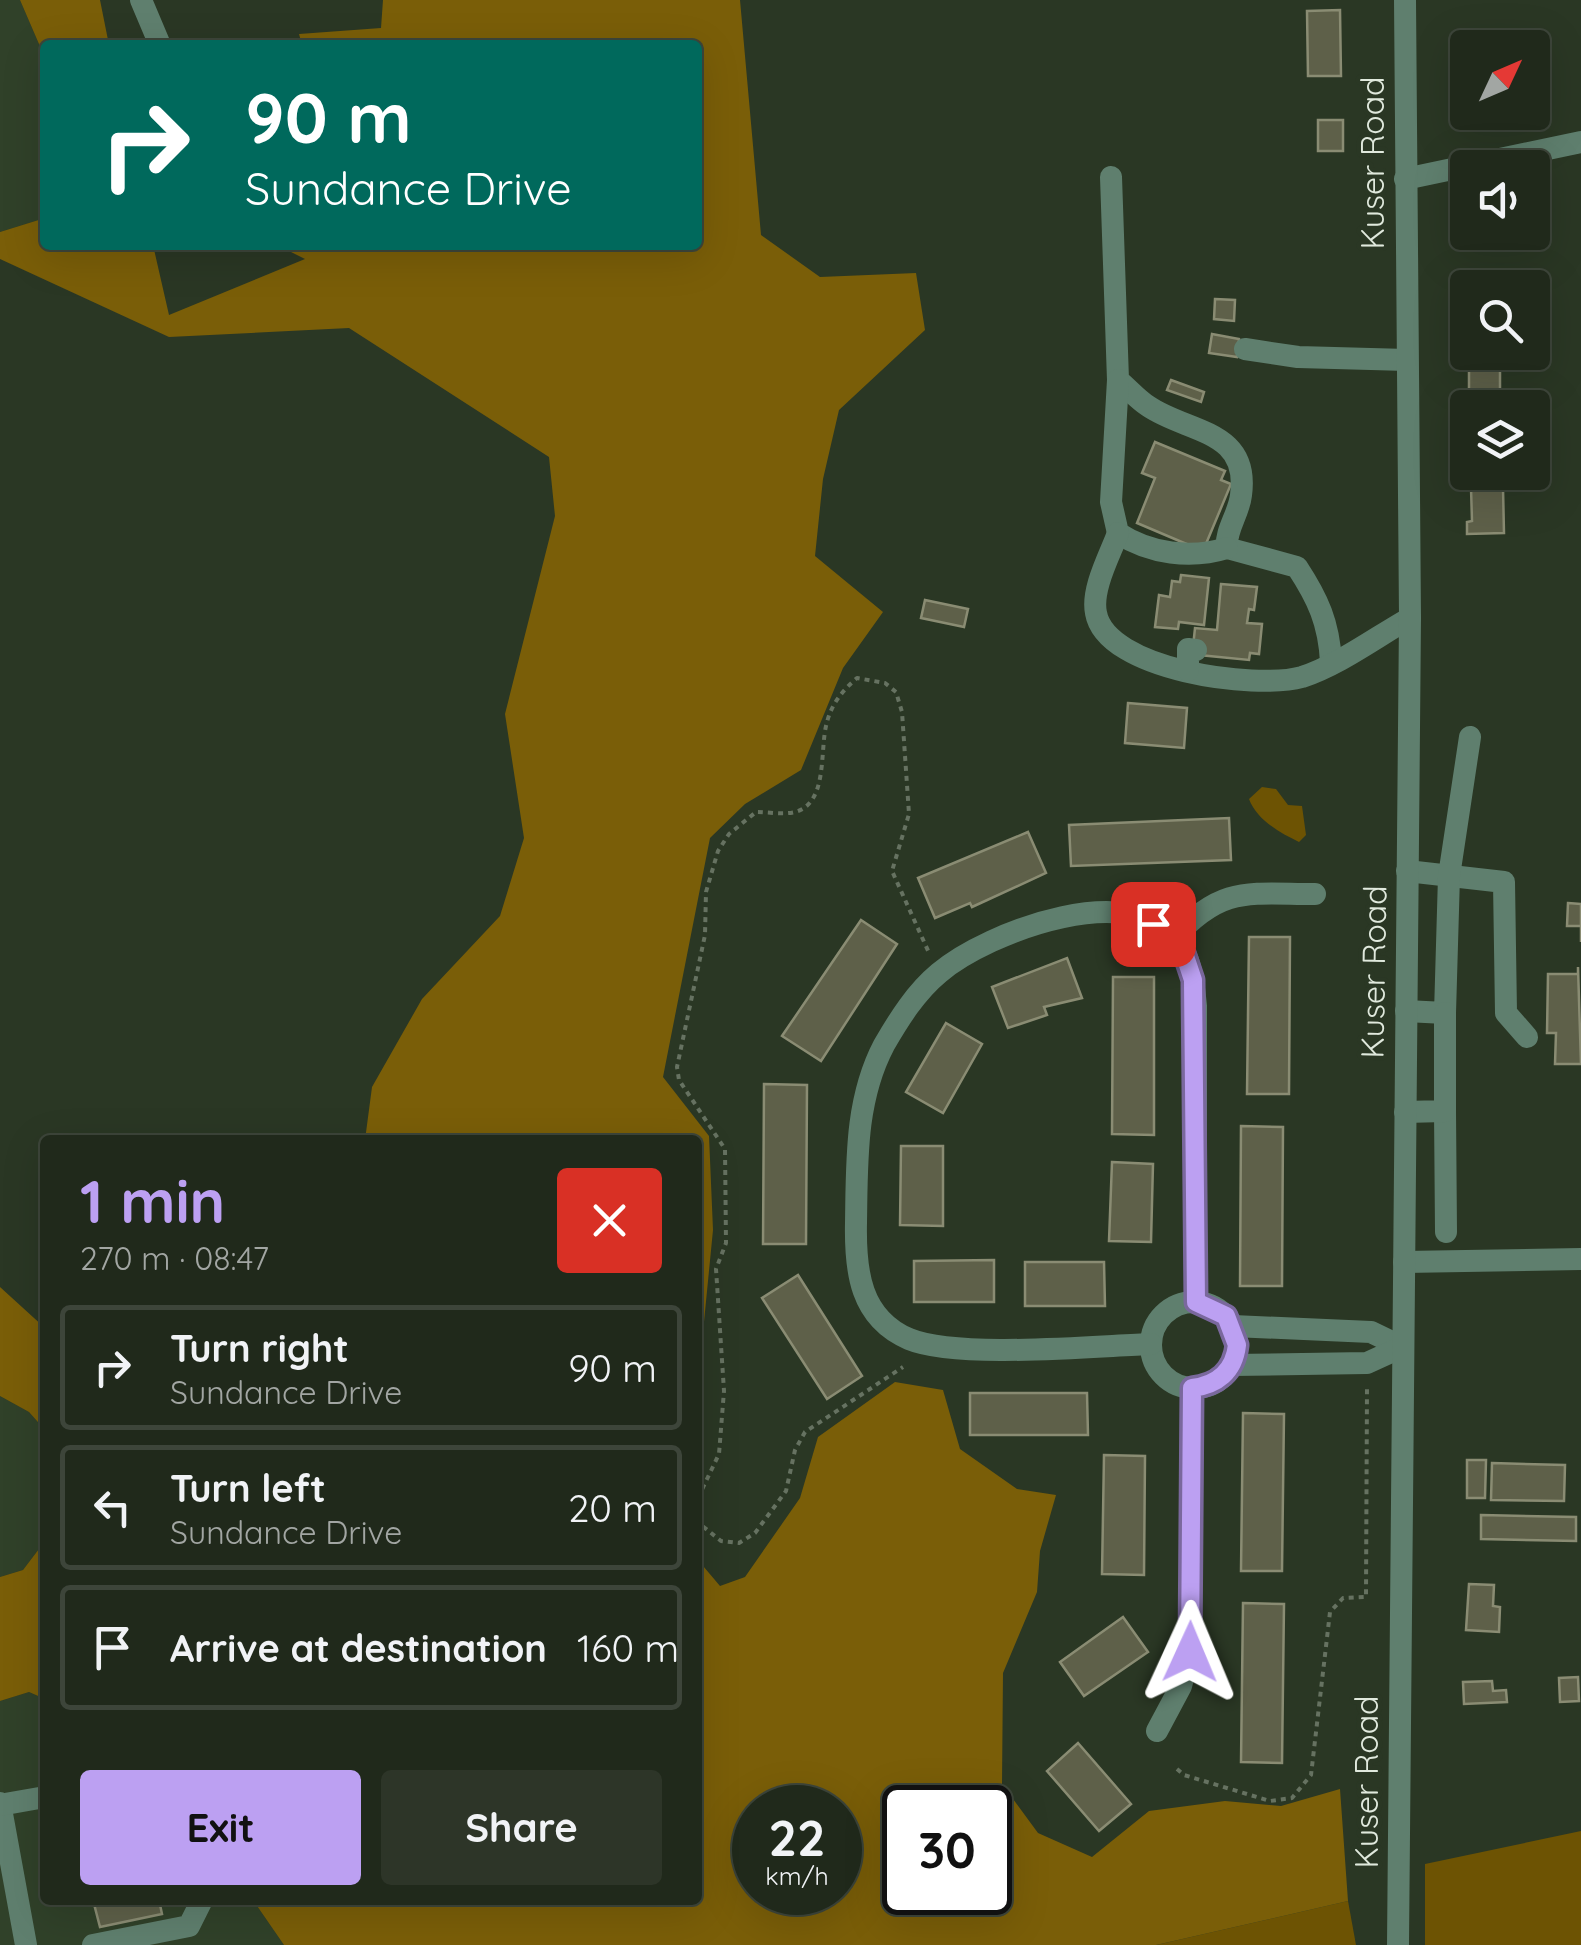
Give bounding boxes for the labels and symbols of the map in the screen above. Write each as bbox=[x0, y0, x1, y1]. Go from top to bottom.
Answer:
north arrow bbox=[1450, 30, 1550, 130]
street label: Kuser Road bbox=[1352, 77, 1392, 249]
pin bbox=[1111, 882, 1196, 967]
street label: Kuser Road bbox=[1351, 885, 1395, 1059]
position arrow bbox=[1138, 1600, 1242, 1704]
street label: Kuser Road bbox=[1346, 1696, 1386, 1868]
speed limit sign: 30 bbox=[882, 1785, 1012, 1915]

